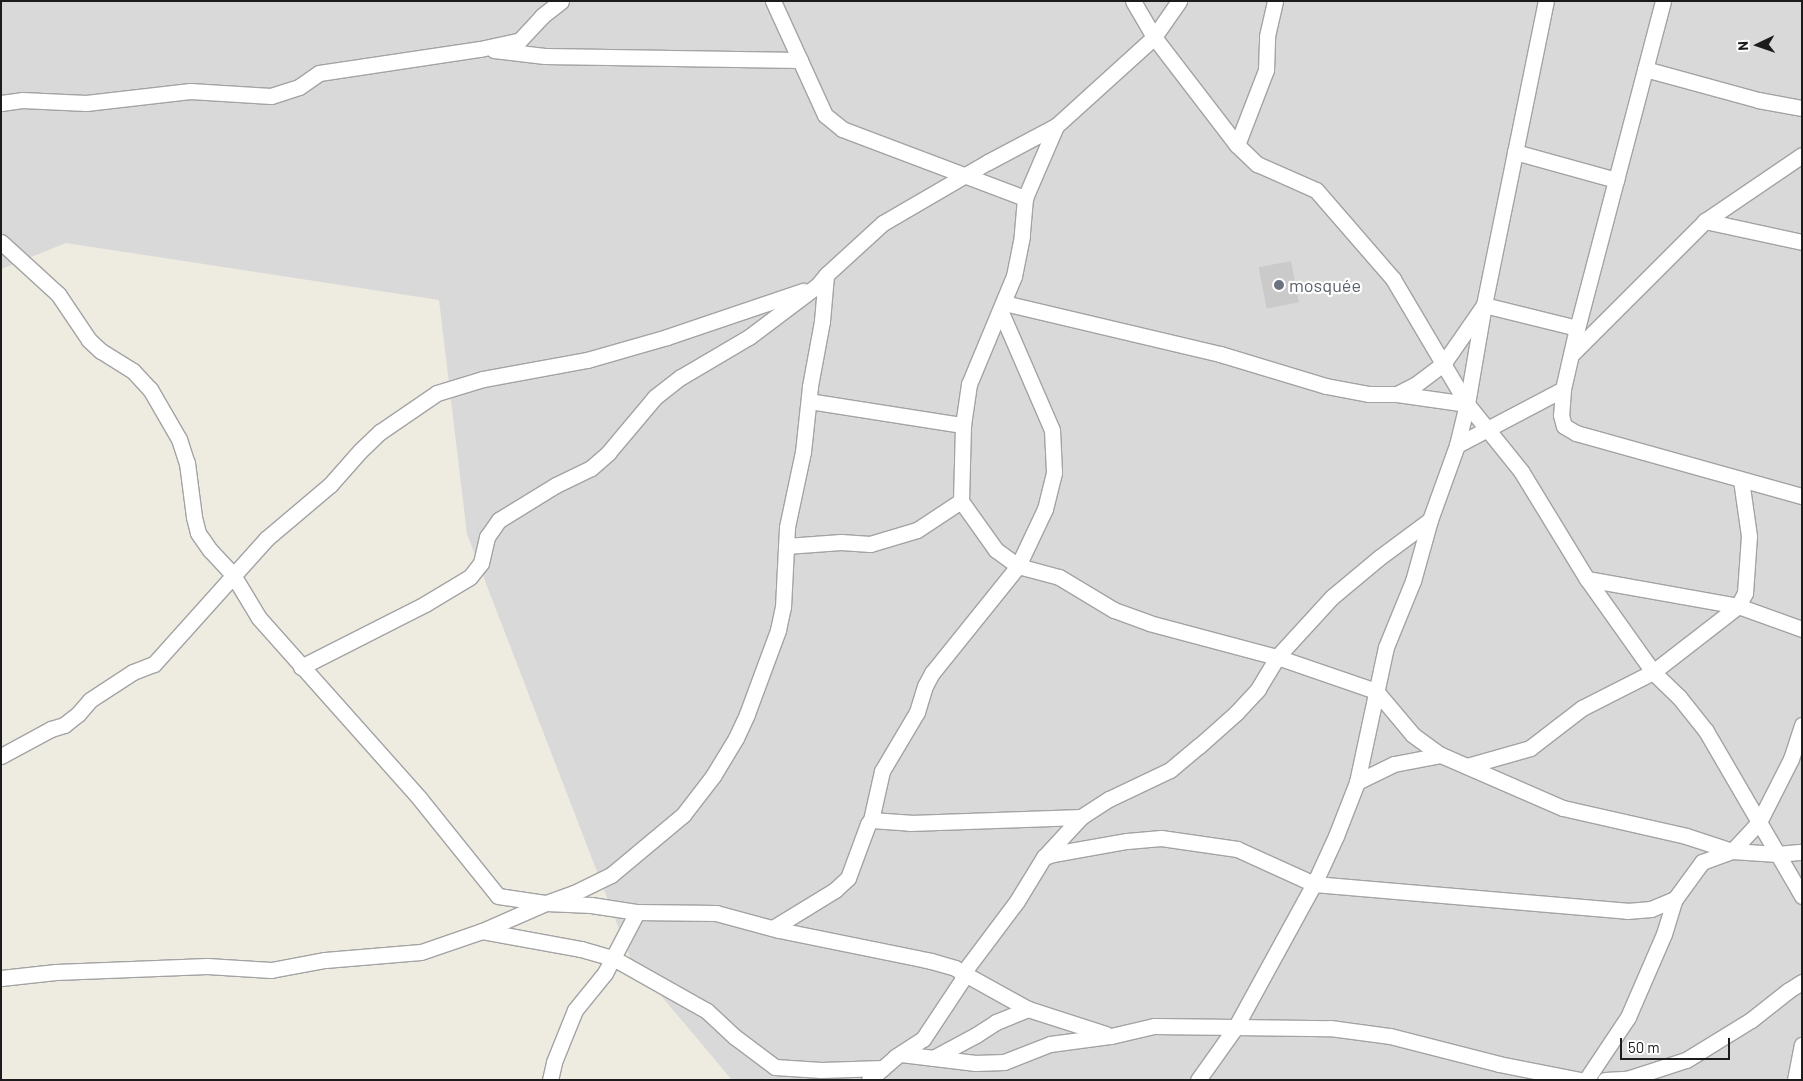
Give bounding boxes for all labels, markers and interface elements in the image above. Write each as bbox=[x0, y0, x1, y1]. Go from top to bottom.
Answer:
north arrow bbox=[1733, 20, 1783, 70]
text: N bbox=[1734, 41, 1751, 51]
place label: mosquée bbox=[1289, 274, 1361, 296]
marker: mosquée bbox=[1273, 279, 1285, 291]
scale bar bbox=[1623, 1028, 1733, 1060]
text: 50 m bbox=[1628, 1038, 1660, 1056]

